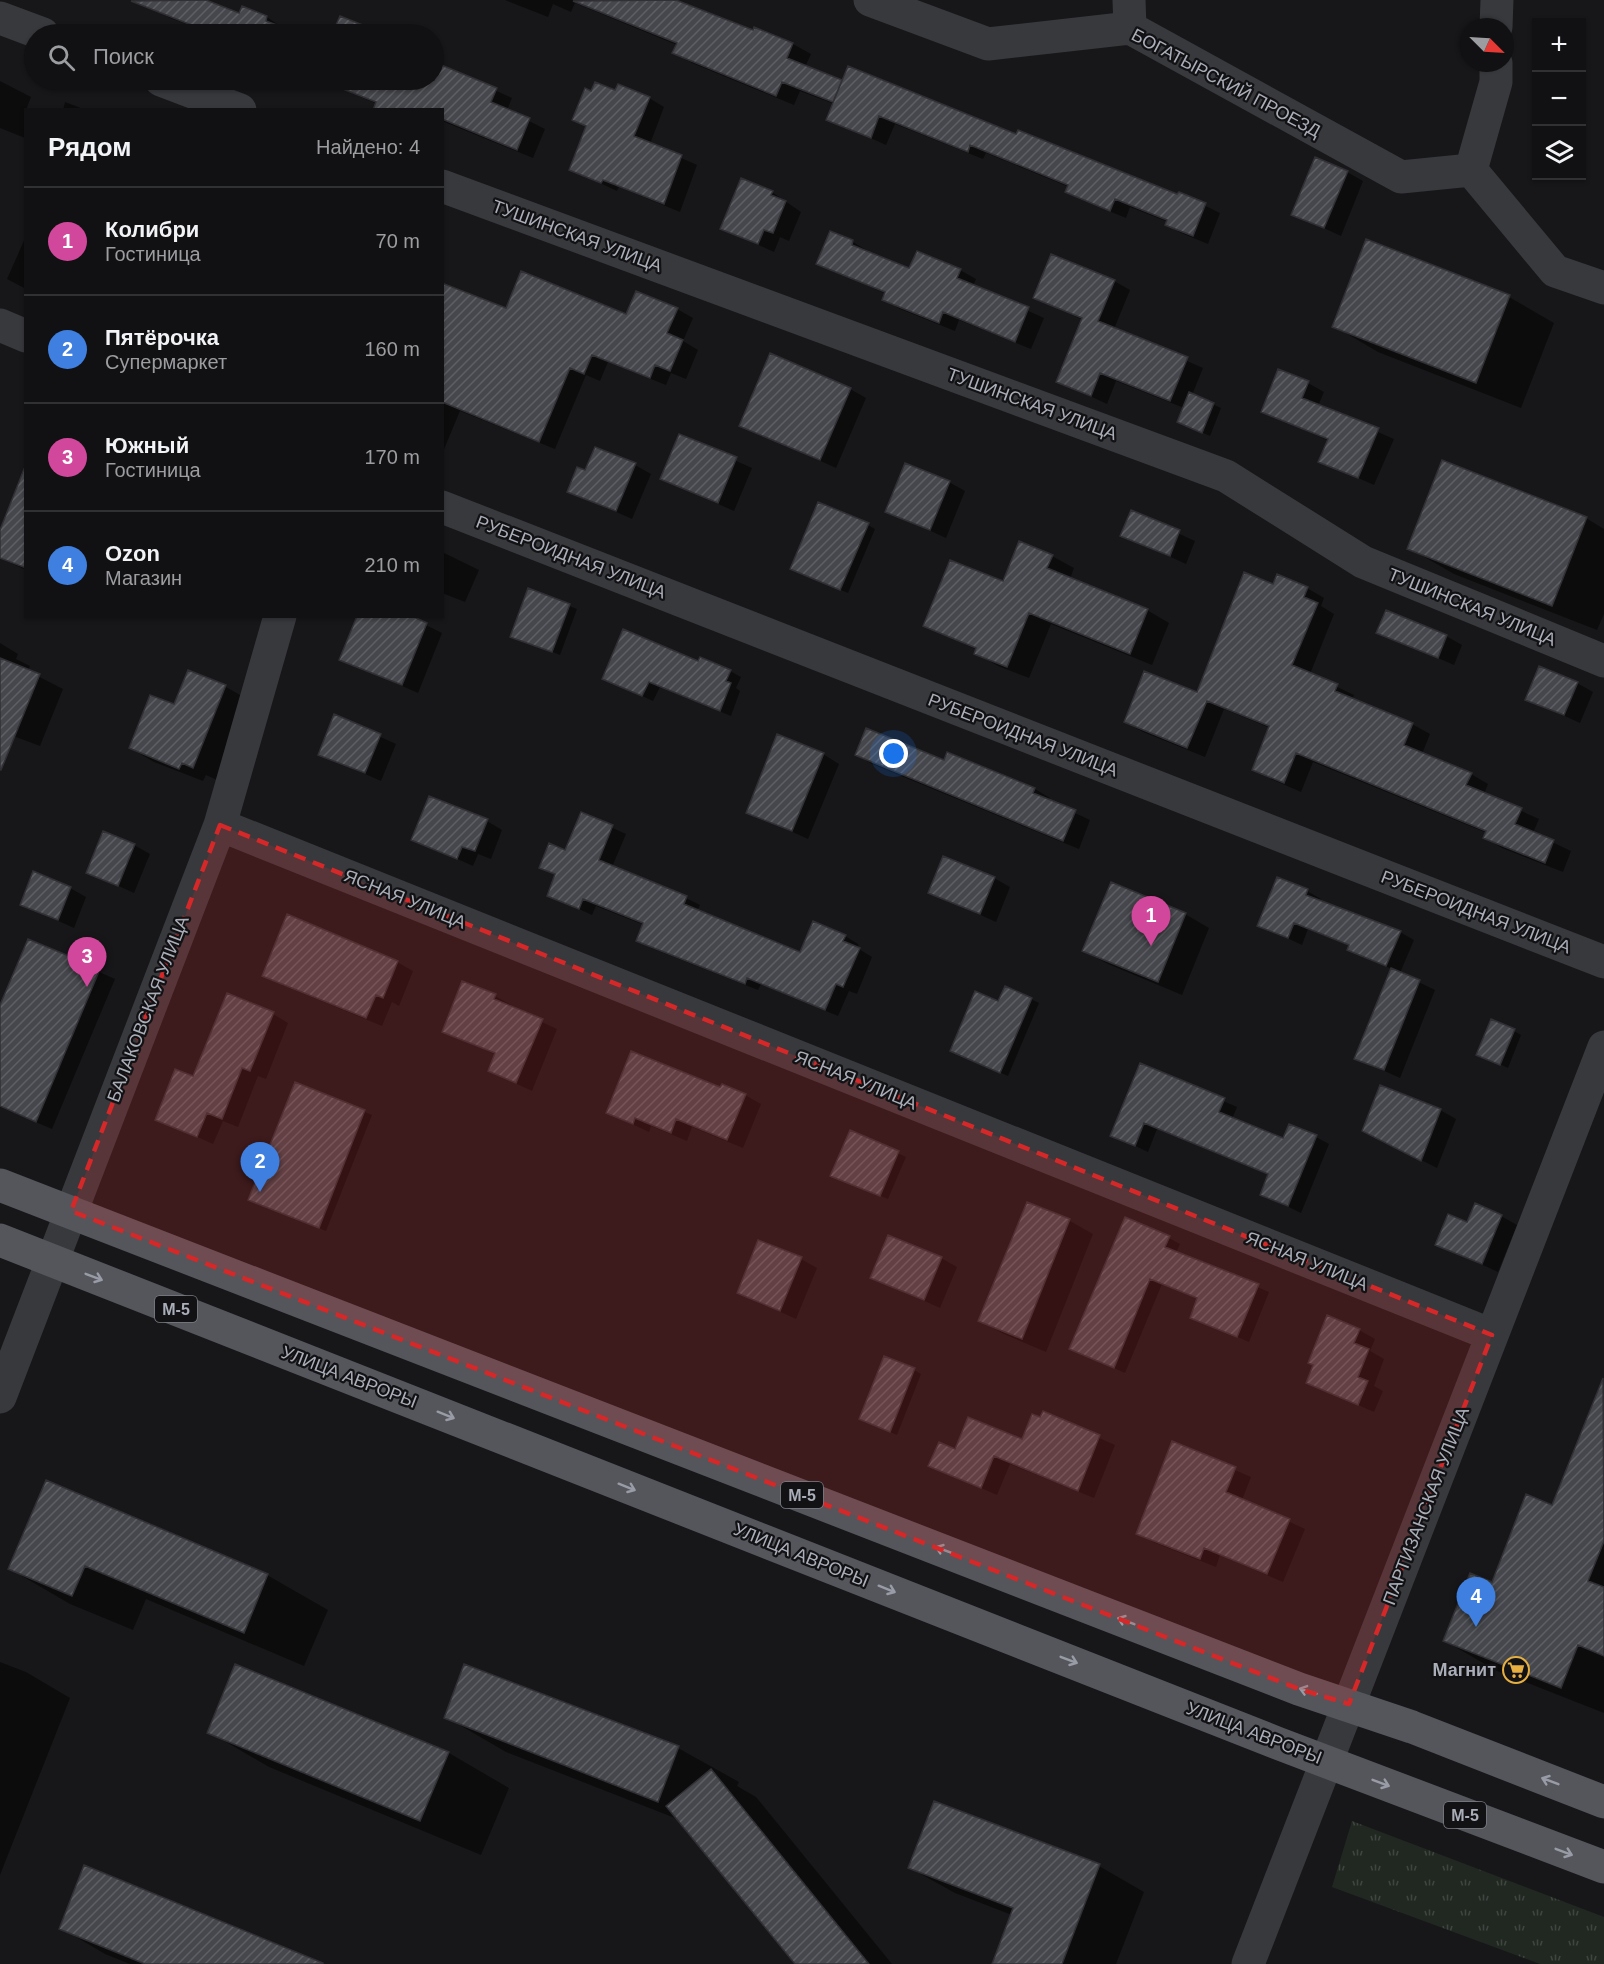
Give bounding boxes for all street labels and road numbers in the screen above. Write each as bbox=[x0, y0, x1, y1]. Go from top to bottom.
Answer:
street label: БОГАТЫРСКИЙ ПРОЕЗД bbox=[1128, 24, 1324, 141]
street label: ТУШИНСКАЯ УЛИЦА bbox=[489, 196, 665, 276]
street label: ТУШИНСКАЯ УЛИЦА bbox=[944, 364, 1120, 444]
street label: РУБЕРОИДНАЯ УЛИЦА bbox=[473, 512, 669, 602]
street label: ТУШИНСКАЯ УЛИЦА bbox=[1385, 564, 1559, 650]
street label: РУБЕРОИДНАЯ УЛИЦА bbox=[925, 690, 1121, 780]
street label: ЯСНАЯ УЛИЦА bbox=[341, 865, 469, 933]
street label: РУБЕРОИДНАЯ УЛИЦА bbox=[1378, 867, 1574, 957]
street label: БАЛАКОВСКАЯ УЛИЦА bbox=[103, 913, 193, 1105]
street label: ЯСНАЯ УЛИЦА bbox=[792, 1046, 920, 1114]
street label: ЯСНАЯ УЛИЦА bbox=[1243, 1227, 1371, 1295]
road number: М-5 bbox=[155, 1296, 197, 1322]
street label: УЛИЦА АВРОРЫ bbox=[278, 1342, 420, 1412]
street label: ПАРТИЗАНСКАЯ УЛИЦА bbox=[1379, 1404, 1473, 1608]
road number: М-5 bbox=[781, 1482, 823, 1508]
street label: УЛИЦА АВРОРЫ bbox=[731, 1519, 871, 1591]
street label: УЛИЦА АВРОРЫ bbox=[1183, 1698, 1325, 1768]
road number: М-5 bbox=[1444, 1802, 1486, 1828]

